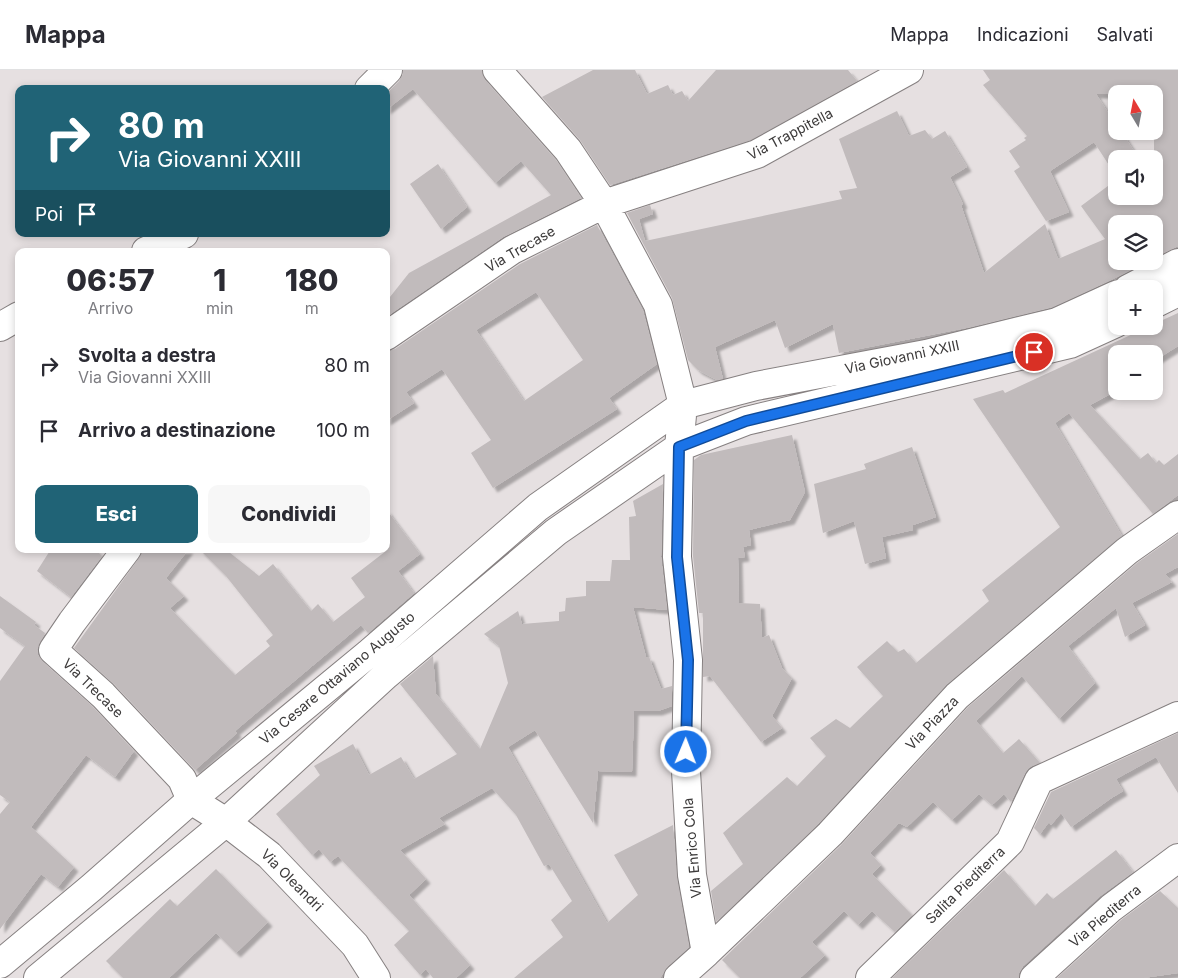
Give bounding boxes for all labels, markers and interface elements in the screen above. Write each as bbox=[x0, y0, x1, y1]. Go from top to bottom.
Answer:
text: Mappa bbox=[25, 20, 106, 49]
text: Mappa bbox=[890, 24, 949, 45]
text: Indicazioni bbox=[977, 24, 1069, 45]
text: Salvati bbox=[1097, 24, 1153, 45]
north arrow bbox=[1108, 85, 1162, 140]
map controls bbox=[1108, 85, 1163, 400]
text: 80 m bbox=[118, 104, 205, 146]
street label: Via Trappitella bbox=[744, 104, 835, 163]
icon: right bbox=[35, 105, 100, 170]
text: Via Giovanni XXIII bbox=[118, 146, 301, 172]
button: sound bbox=[1108, 150, 1163, 205]
icon: arrive bbox=[73, 200, 101, 228]
text: Poi bbox=[35, 203, 63, 226]
button: layers bbox=[1108, 215, 1163, 270]
street label: Via Trecase bbox=[482, 222, 558, 275]
text: 06:57 bbox=[66, 262, 155, 298]
text: 1 bbox=[213, 262, 226, 298]
text: 180 bbox=[285, 262, 339, 298]
button: + bbox=[1108, 280, 1163, 335]
text: Arrivo bbox=[88, 298, 133, 318]
text: min bbox=[206, 298, 233, 318]
text: m bbox=[305, 298, 319, 318]
pin bbox=[1013, 331, 1055, 373]
street label: Via Giovanni XXIII bbox=[843, 336, 961, 377]
icon: arrive bbox=[1020, 338, 1048, 366]
text: Svolta a destra bbox=[78, 344, 216, 367]
button: − bbox=[1108, 345, 1163, 400]
icon: right bbox=[35, 352, 63, 380]
text: 80 m bbox=[324, 354, 370, 377]
text: Via Giovanni XXIII bbox=[78, 367, 211, 387]
icon: arrive bbox=[35, 417, 63, 445]
text: Arrivo a destinazione bbox=[78, 419, 276, 442]
text: 100 m bbox=[316, 419, 370, 442]
button: Esci bbox=[35, 485, 198, 543]
button: Condividi bbox=[208, 485, 370, 543]
street label: Via Cesare Ottaviano Augusto bbox=[256, 608, 418, 748]
street label: Via Trecase bbox=[59, 654, 127, 721]
street label: Via Piazza bbox=[902, 692, 962, 753]
position arrow bbox=[659, 725, 711, 777]
street label: Via Enrico Cola bbox=[679, 797, 704, 899]
street label: Salita Piediterra bbox=[921, 842, 1008, 927]
street label: Via Oleandri bbox=[258, 845, 327, 914]
street label: Via Piediterra bbox=[1065, 881, 1144, 951]

